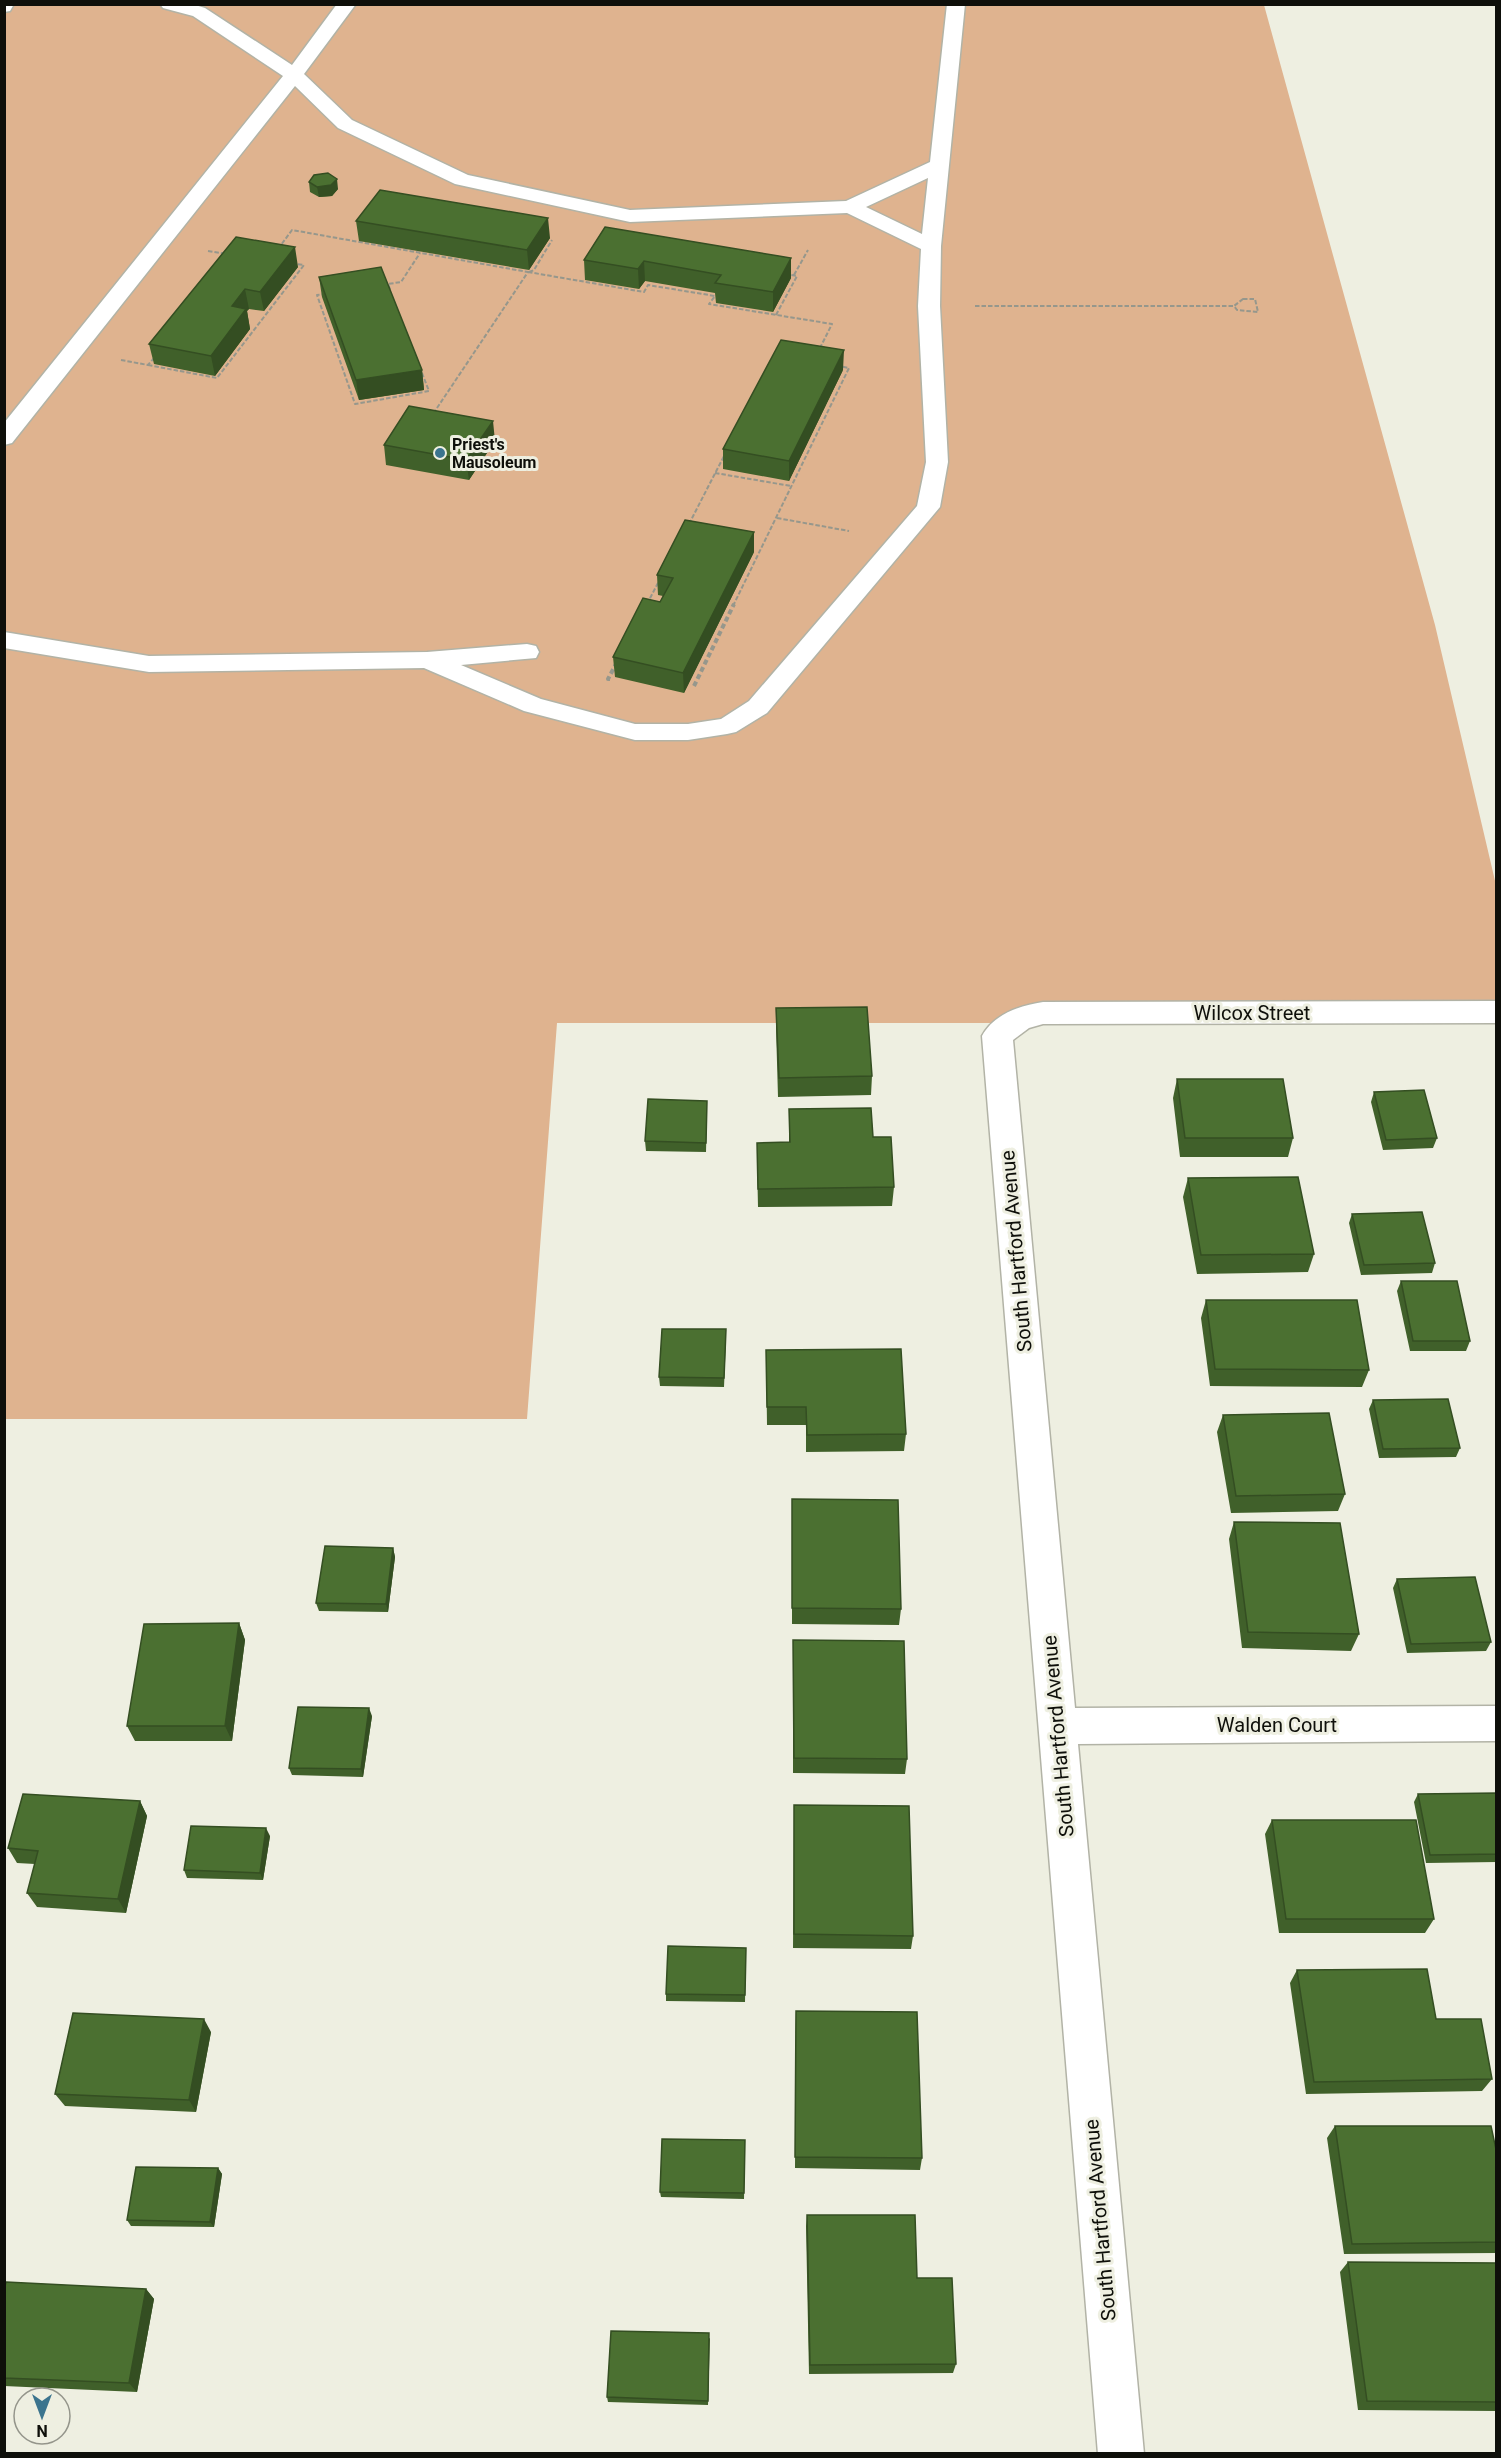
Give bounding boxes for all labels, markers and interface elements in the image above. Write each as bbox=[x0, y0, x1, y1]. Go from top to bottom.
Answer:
place label: Priest's Mausoleum bbox=[452, 435, 536, 472]
marker: Priest's Mausoleum bbox=[433, 446, 447, 460]
street label: Wilcox Street bbox=[1194, 1001, 1310, 1025]
street label: South Hartford Avenue bbox=[995, 1149, 1037, 1353]
street label: South Hartford Avenue bbox=[1037, 1634, 1079, 1838]
street label: Walden Court bbox=[1217, 1713, 1337, 1737]
street label: South Hartford Avenue bbox=[1079, 2118, 1121, 2322]
north arrow bbox=[12, 2386, 72, 2446]
text: N bbox=[36, 2421, 48, 2440]

